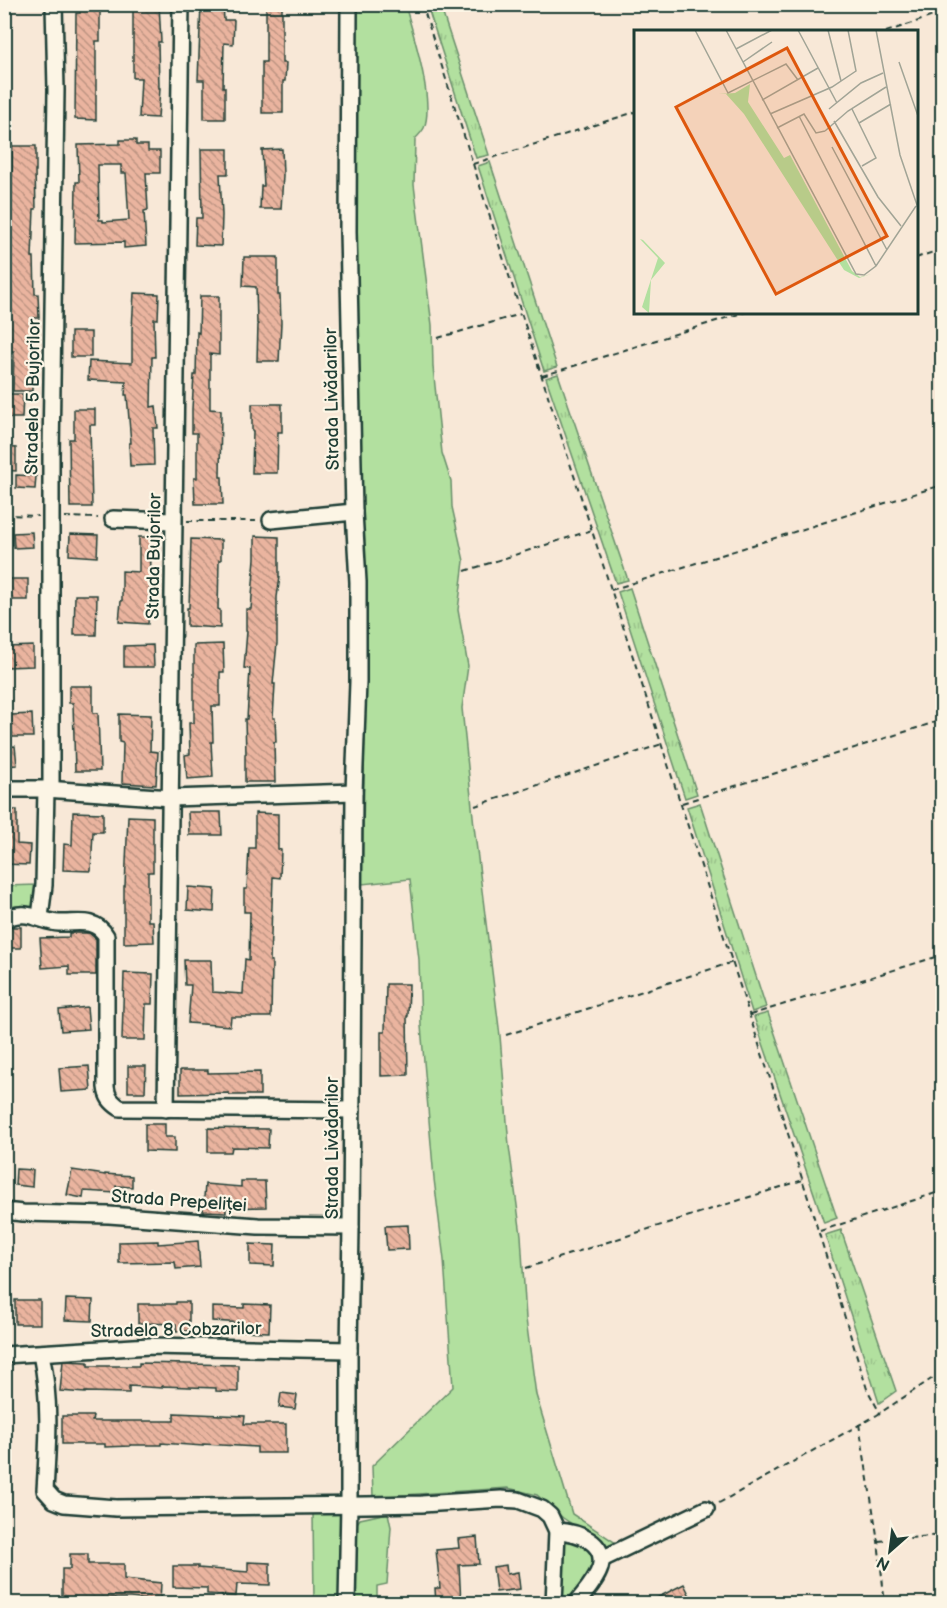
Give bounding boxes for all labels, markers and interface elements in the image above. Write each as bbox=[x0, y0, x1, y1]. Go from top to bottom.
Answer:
inset map bbox=[634, 30, 917, 314]
street label: Stradela 5 Bujorilor bbox=[21, 318, 45, 475]
street label: Strada Livădarilor bbox=[320, 327, 344, 470]
street label: Strada Bujorilor bbox=[142, 492, 166, 619]
street label: Strada Livădarilor bbox=[322, 1076, 343, 1219]
street label: Strada Prepeliței bbox=[110, 1186, 248, 1216]
street label: Stradela 8 Cobzarilor bbox=[90, 1318, 262, 1342]
north arrow bbox=[860, 1521, 920, 1581]
text: N bbox=[874, 1552, 893, 1574]

